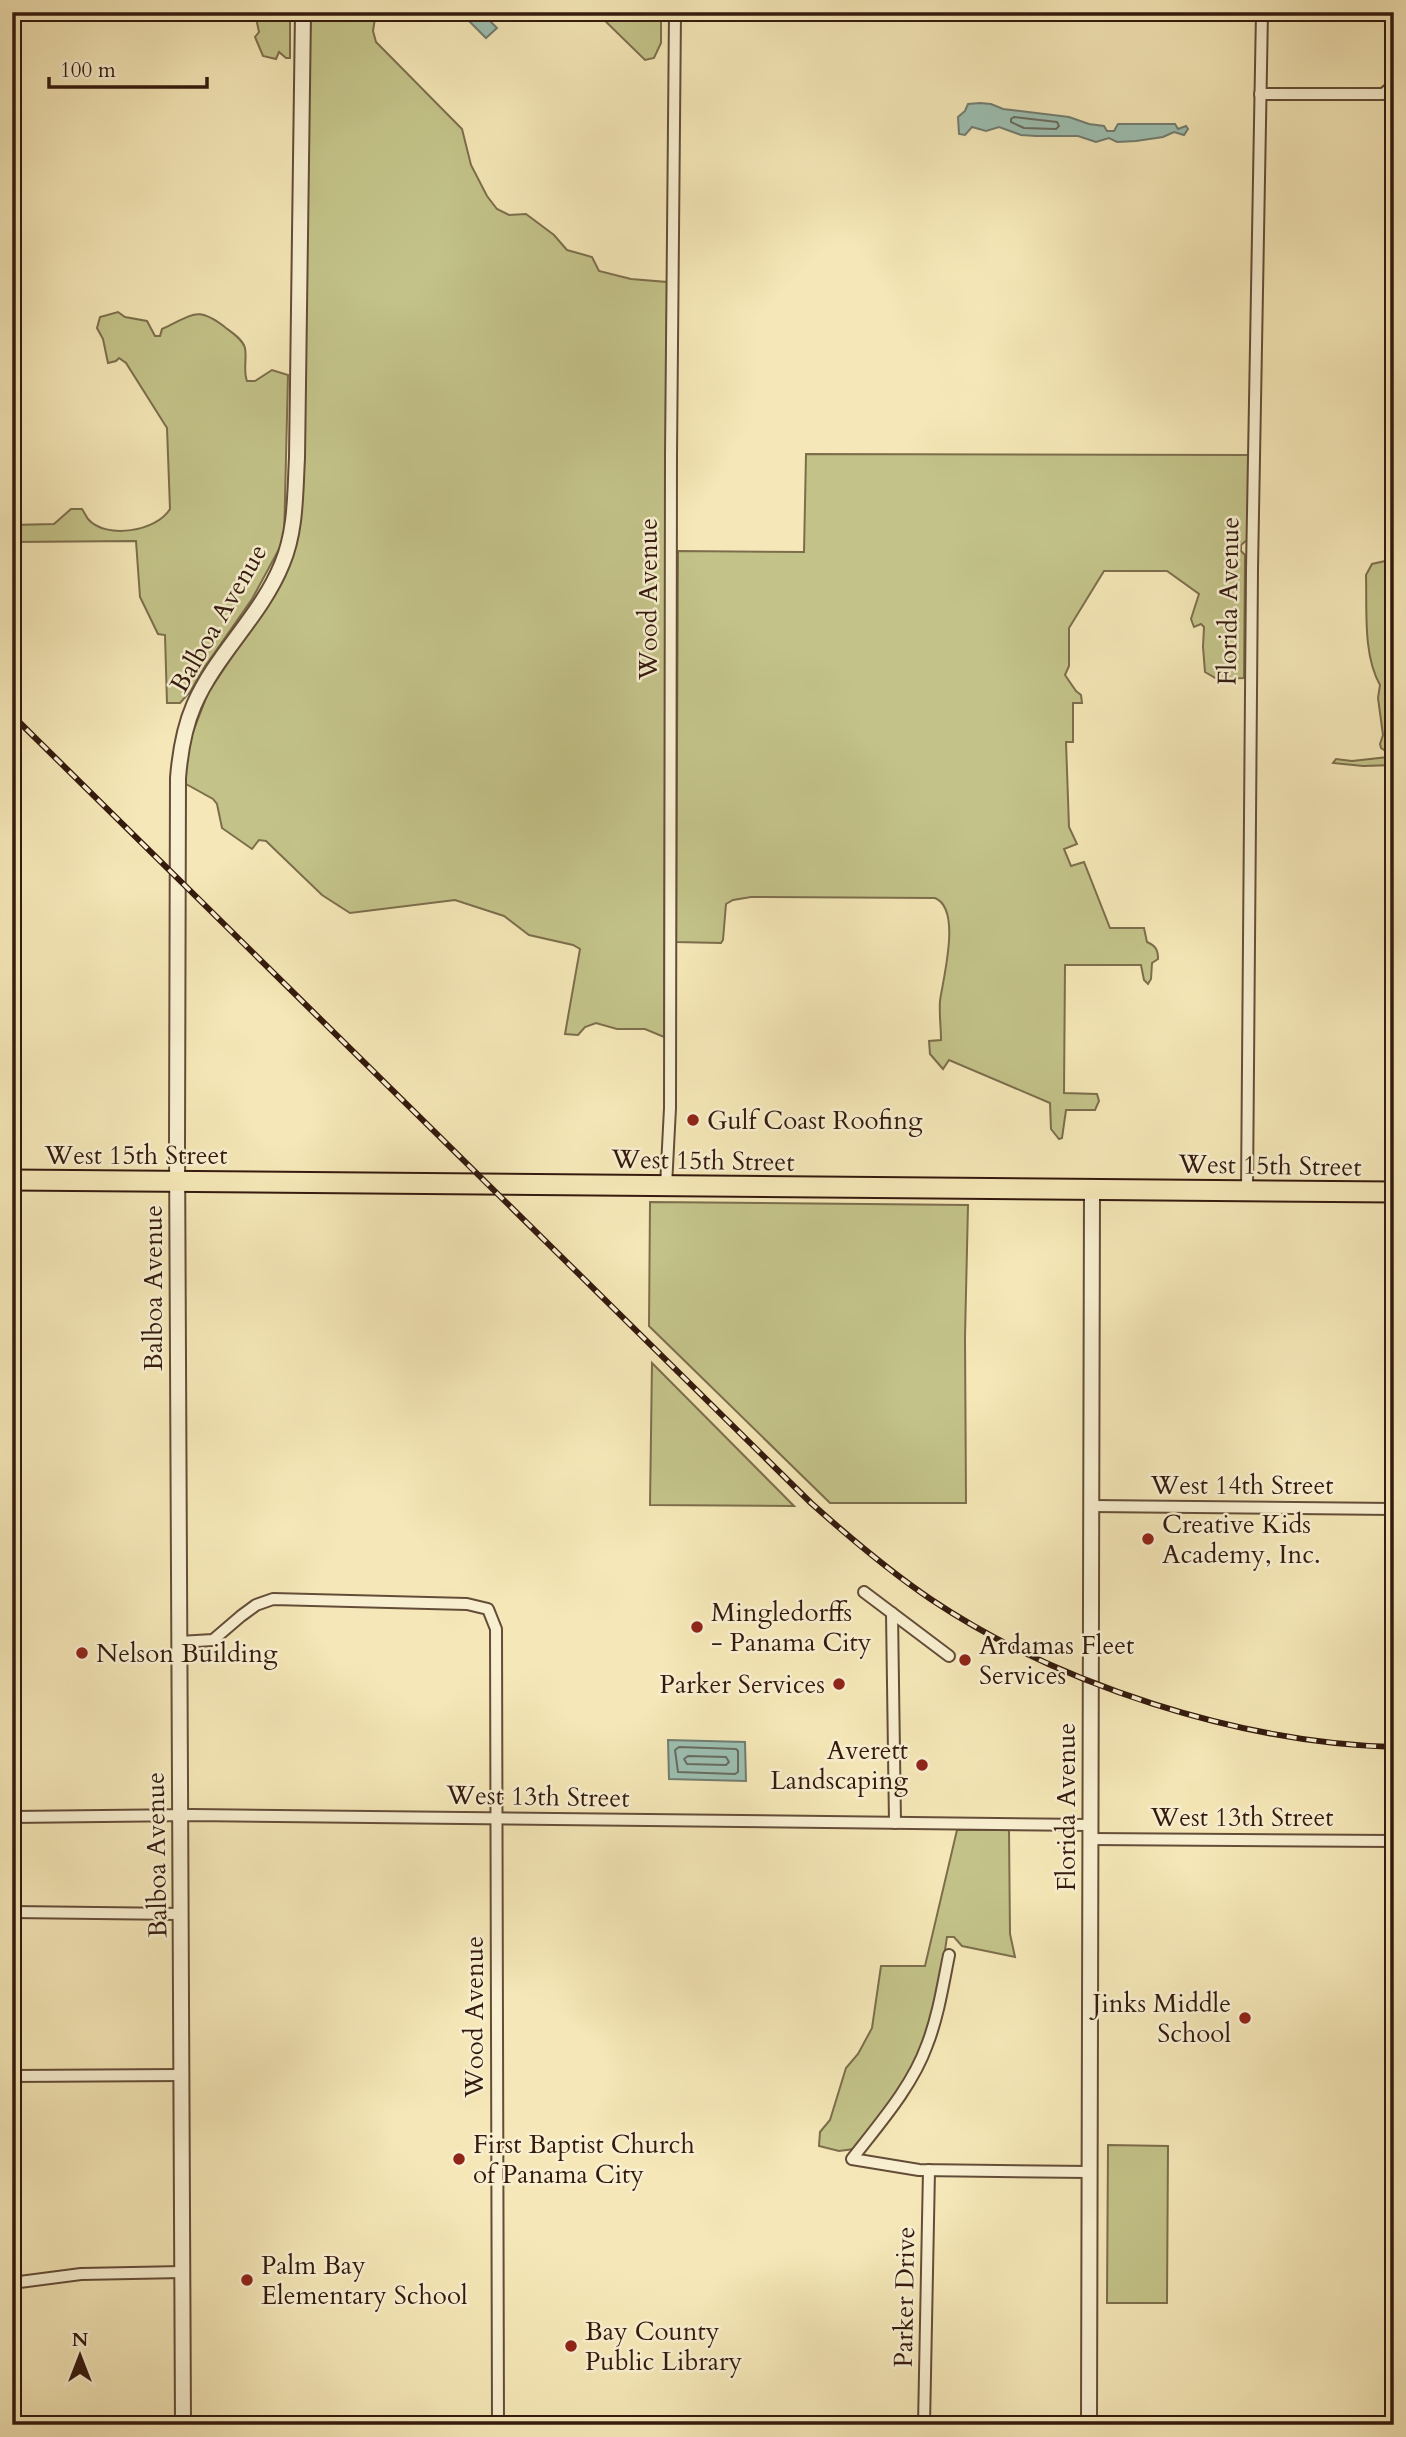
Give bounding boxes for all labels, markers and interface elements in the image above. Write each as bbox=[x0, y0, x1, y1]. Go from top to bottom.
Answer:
scale bar bbox=[49, 46, 206, 90]
text: 100 m bbox=[60, 56, 116, 85]
street label: Florida Avenue bbox=[1210, 516, 1247, 686]
street label: Wood Avenue bbox=[631, 518, 666, 681]
street label: Balboa Avenue bbox=[162, 538, 275, 699]
place label: Gulf Coast Roofing bbox=[707, 1103, 923, 1138]
marker: Gulf Coast Roofing bbox=[685, 1112, 701, 1128]
street label: West 15th Street bbox=[43, 1138, 228, 1173]
street label: West 15th Street bbox=[610, 1141, 795, 1180]
street label: West 15th Street bbox=[1177, 1146, 1362, 1185]
street label: Balboa Avenue bbox=[136, 1205, 171, 1371]
street label: West 14th Street bbox=[1149, 1468, 1334, 1503]
place label: Creative Kids Academy, Inc. bbox=[1162, 1507, 1321, 1572]
marker: Creative Kids Academy, Inc. bbox=[1140, 1531, 1156, 1547]
place label: Mingledorffs - Panama City bbox=[711, 1595, 872, 1660]
marker: Mingledorffs - Panama City bbox=[689, 1619, 705, 1635]
place label: Ardamas Fleet Services bbox=[979, 1628, 1134, 1693]
place label: Nelson Building bbox=[96, 1636, 278, 1671]
marker: Nelson Building bbox=[74, 1645, 90, 1661]
marker: Ardamas Fleet Services bbox=[957, 1652, 973, 1668]
place label: Parker Services bbox=[660, 1667, 825, 1702]
marker: Parker Services bbox=[831, 1676, 847, 1692]
street label: Florida Avenue bbox=[1049, 1723, 1084, 1891]
place label: Averett Landscaping bbox=[770, 1733, 908, 1798]
marker: Averett Landscaping bbox=[914, 1757, 930, 1773]
street label: Balboa Avenue bbox=[138, 1772, 175, 1938]
street label: West 13th Street bbox=[445, 1777, 630, 1816]
street label: West 13th Street bbox=[1149, 1800, 1334, 1835]
street label: Wood Avenue bbox=[457, 1936, 492, 2099]
place label: Jinks Middle School bbox=[1089, 1986, 1231, 2051]
marker: Jinks Middle School bbox=[1237, 2010, 1253, 2026]
place label: First Baptist Church of Panama City bbox=[473, 2127, 695, 2192]
marker: First Baptist Church of Panama City bbox=[451, 2151, 467, 2167]
street label: Parker Drive bbox=[886, 2226, 923, 2368]
place label: Palm Bay Elementary School bbox=[261, 2248, 468, 2313]
marker: Palm Bay Elementary School bbox=[239, 2272, 255, 2288]
place label: Bay County Public Library bbox=[585, 2314, 743, 2379]
north arrow bbox=[46, 2322, 116, 2392]
text: N bbox=[72, 2327, 89, 2353]
marker: Bay County Public Library bbox=[563, 2338, 579, 2354]

